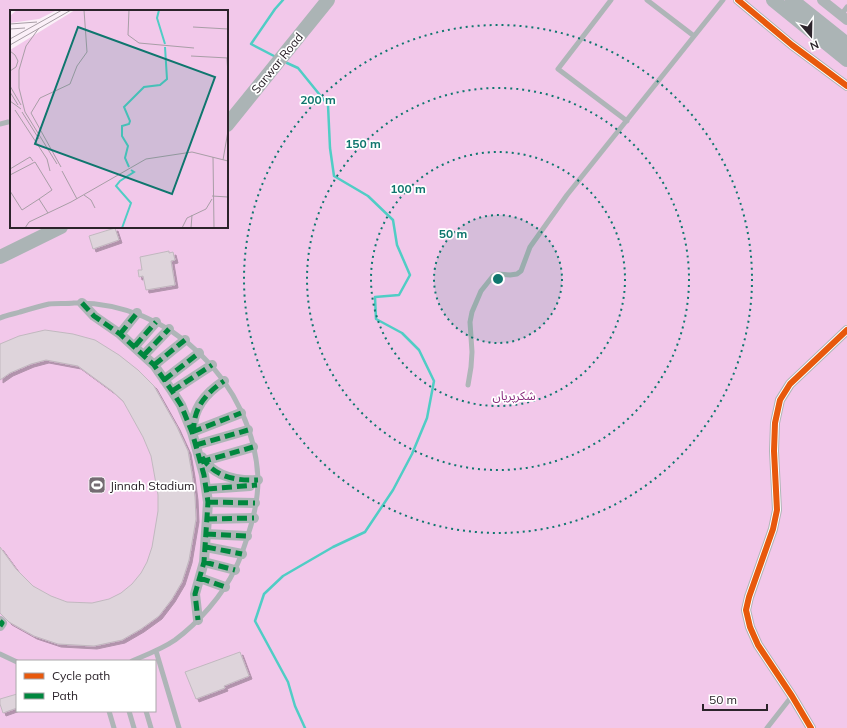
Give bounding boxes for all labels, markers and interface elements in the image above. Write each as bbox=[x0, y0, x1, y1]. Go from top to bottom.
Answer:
inset map bbox=[10, 10, 228, 228]
north arrow bbox=[791, 16, 831, 56]
street label: Sarwar Road bbox=[248, 30, 306, 96]
text: N bbox=[808, 37, 821, 53]
text: 200 m bbox=[300, 92, 336, 107]
text: 150 m bbox=[345, 136, 381, 151]
text: 100 m bbox=[390, 181, 426, 196]
text: 50 m bbox=[439, 226, 467, 241]
centre of rings bbox=[491, 272, 505, 286]
park label: شکرپریاں bbox=[492, 388, 536, 404]
sports icon: Jinnah Stadium bbox=[87, 475, 107, 495]
place label: Jinnah Stadium bbox=[110, 478, 195, 493]
legend bbox=[16, 660, 156, 712]
text: Cycle path bbox=[52, 668, 110, 683]
scale bar bbox=[703, 686, 767, 712]
text: Path bbox=[52, 688, 78, 703]
text: 50 m bbox=[709, 692, 737, 707]

